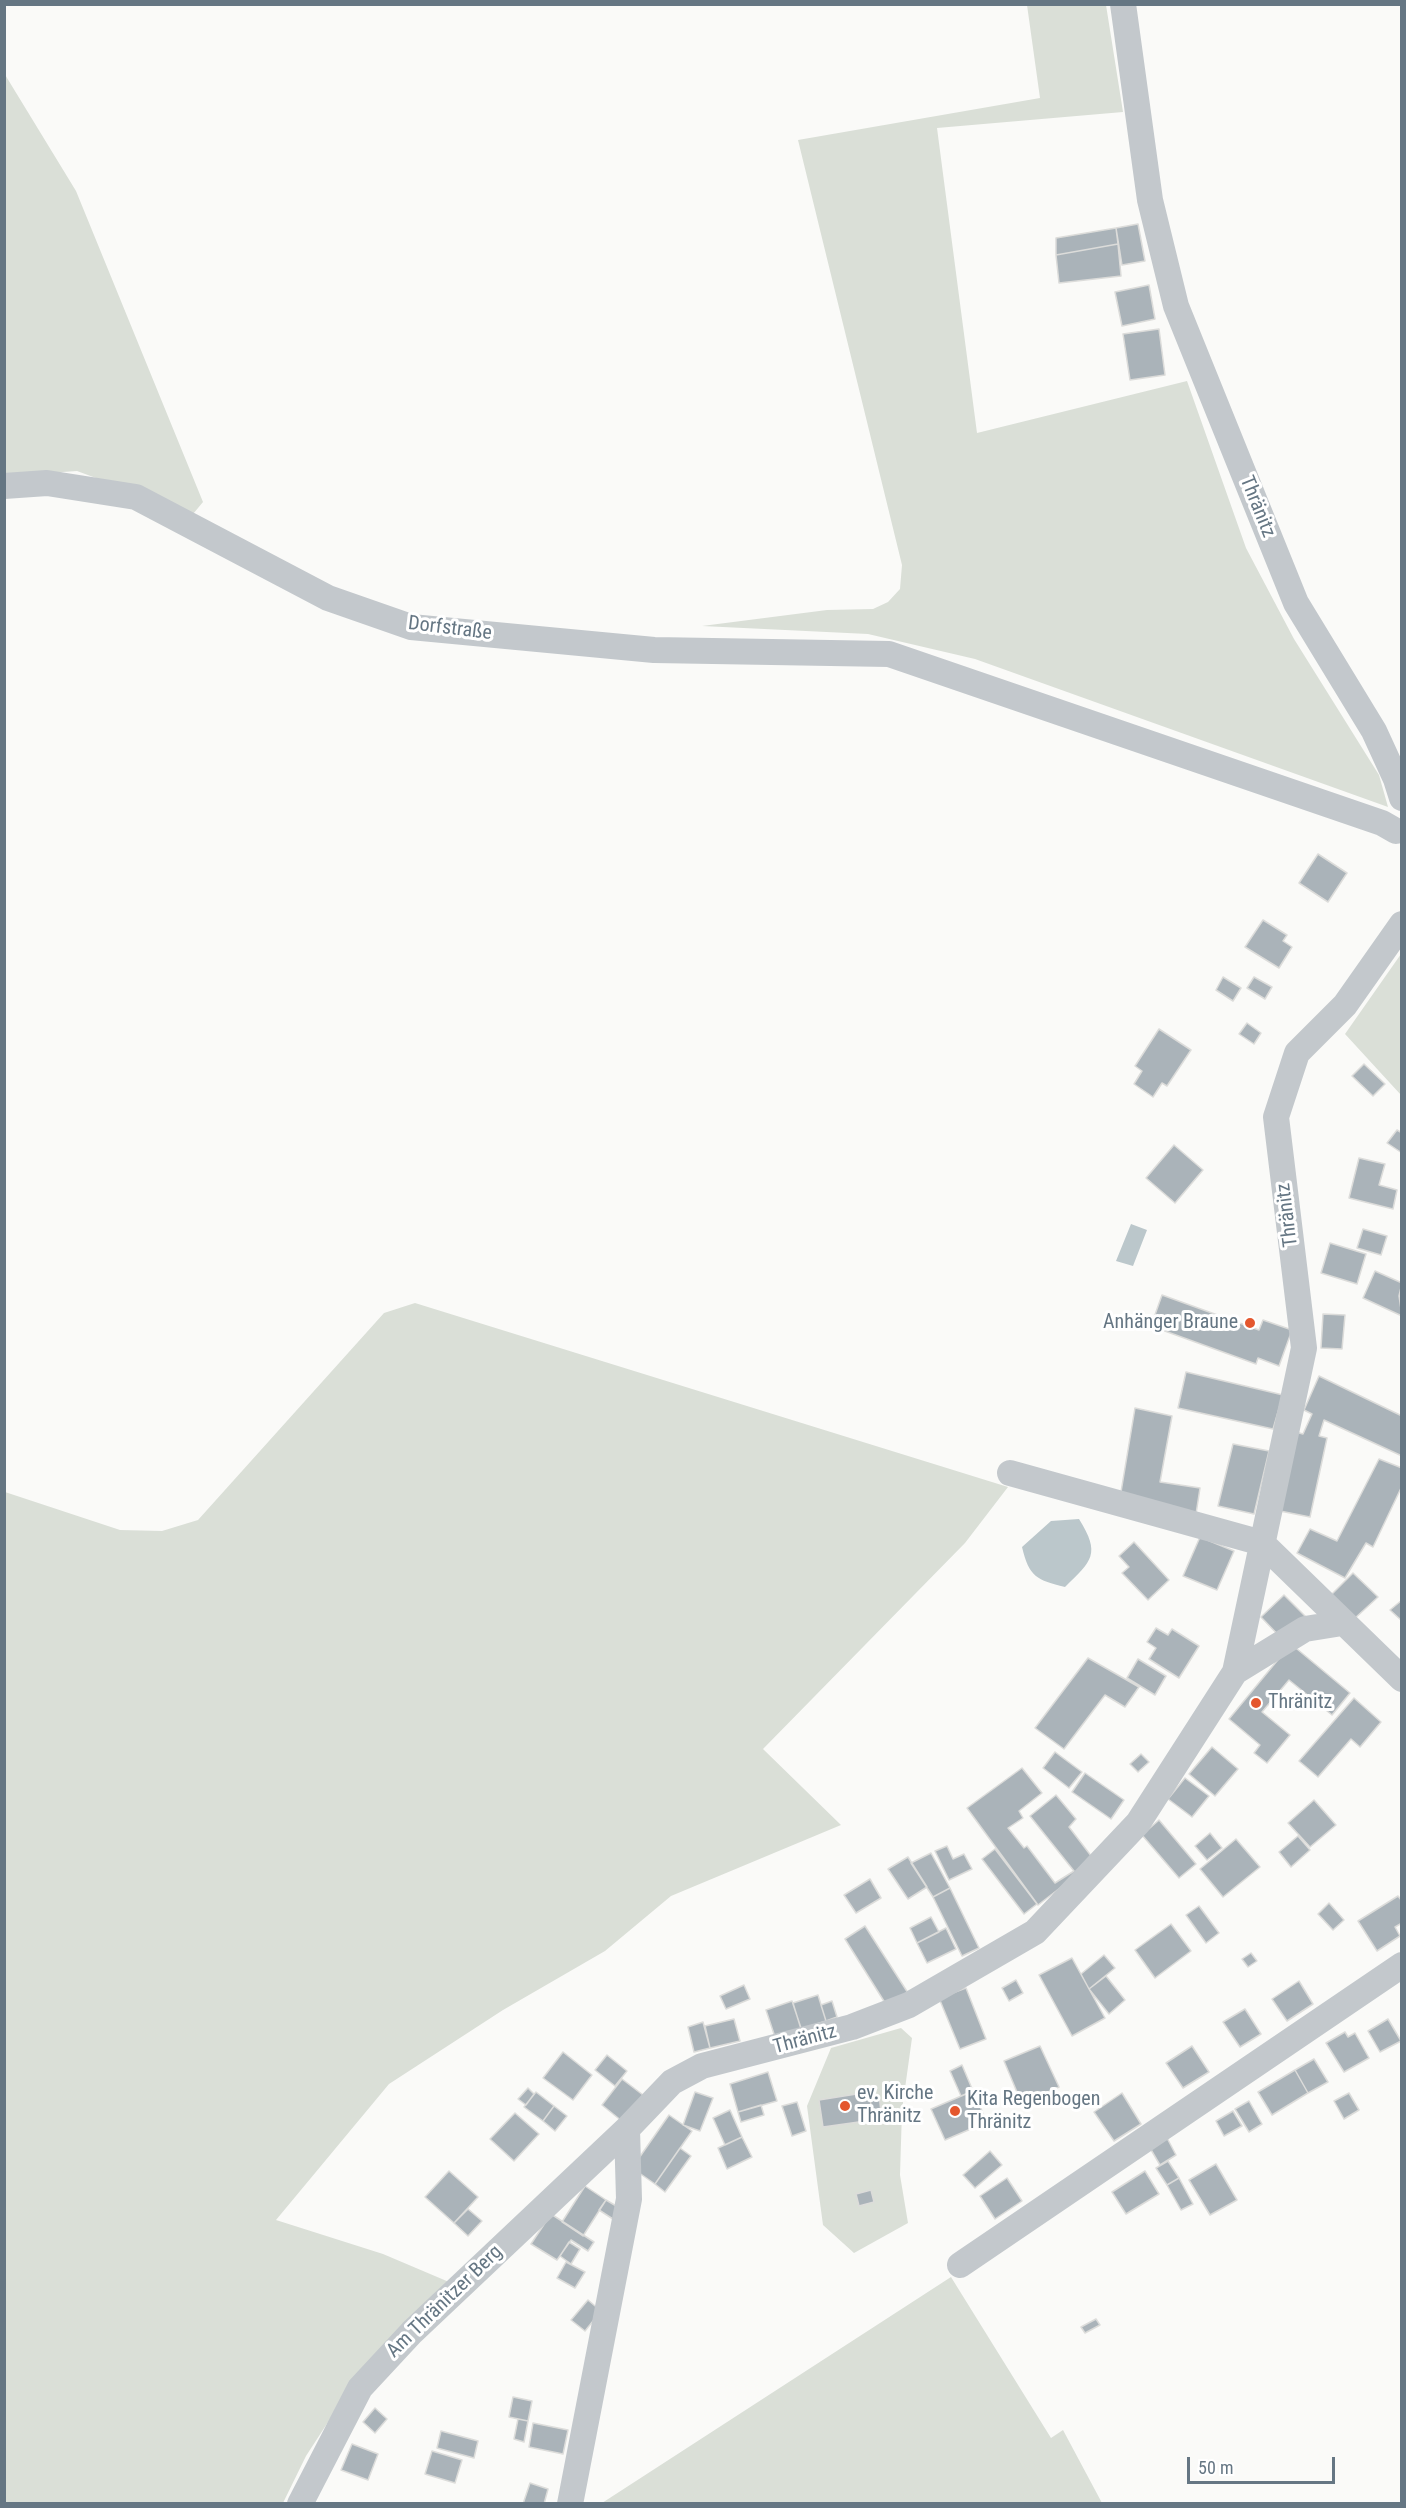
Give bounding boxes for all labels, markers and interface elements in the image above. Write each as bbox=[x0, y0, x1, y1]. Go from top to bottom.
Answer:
street label: Thränitz bbox=[1234, 473, 1280, 541]
street label: Dorfstraße bbox=[407, 612, 493, 646]
street label: Thränitz bbox=[1272, 1182, 1304, 1248]
place label: Anhänger Braune bbox=[1103, 1311, 1238, 1335]
marker: Anhänger Braune bbox=[1243, 1316, 1257, 1330]
place label: Thränitz bbox=[1268, 1691, 1332, 1715]
marker: Thränitz bbox=[1249, 1696, 1263, 1710]
street label: Thränitz bbox=[771, 2020, 839, 2060]
place label: ev. Kirche Thränitz bbox=[857, 2082, 933, 2129]
place label: Kita Regenbogen Thränitz bbox=[967, 2088, 1100, 2135]
marker: ev. Kirche Thränitz bbox=[838, 2099, 852, 2113]
marker: Kita Regenbogen Thränitz bbox=[948, 2104, 962, 2118]
street label: Am Thränitzer Berg bbox=[382, 2241, 508, 2363]
scale bar bbox=[1190, 2445, 1338, 2483]
text: 50 m bbox=[1198, 2457, 1233, 2478]

